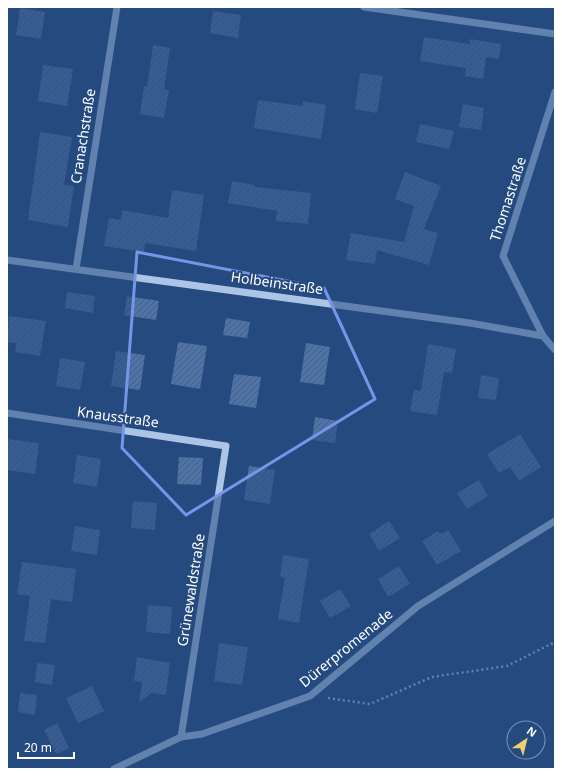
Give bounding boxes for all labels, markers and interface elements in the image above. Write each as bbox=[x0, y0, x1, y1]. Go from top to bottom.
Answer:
street label: Cranachstraße bbox=[66, 87, 99, 185]
street label: Thomastraße bbox=[485, 154, 530, 243]
street label: Holbeinstraße bbox=[230, 267, 325, 298]
street label: Knausstraße bbox=[76, 401, 160, 432]
street label: Grünewaldstraße bbox=[172, 532, 209, 648]
street label: Dürerpromenade bbox=[295, 604, 396, 691]
north arrow bbox=[506, 720, 546, 760]
text: N bbox=[524, 723, 540, 740]
scale bar bbox=[18, 734, 74, 760]
text: 20 m bbox=[24, 739, 52, 756]

